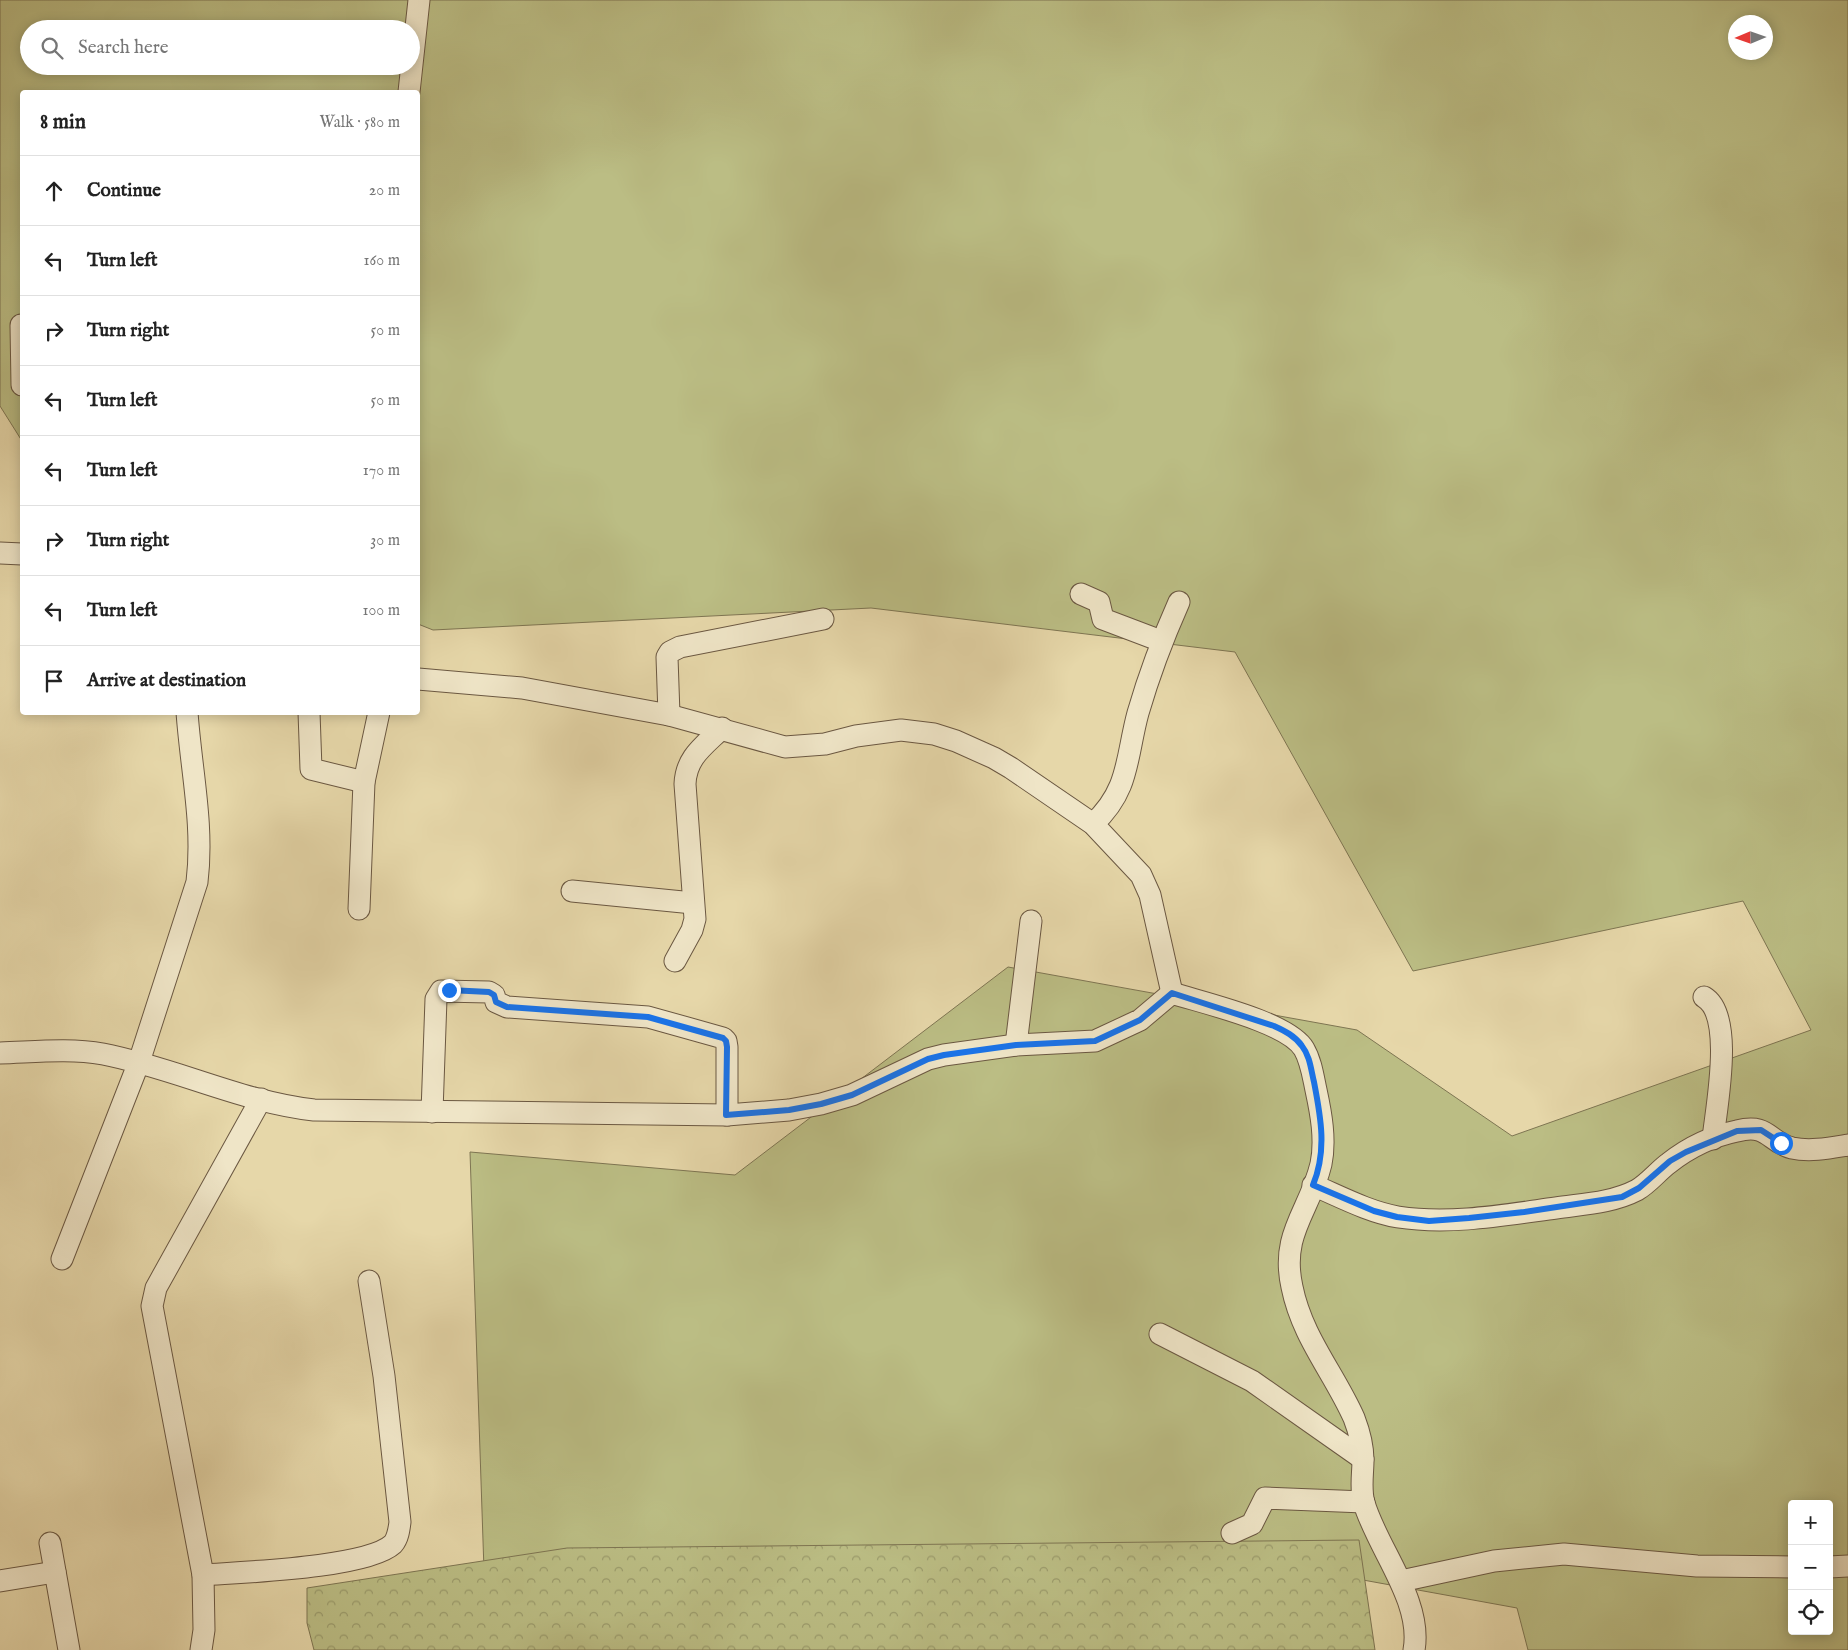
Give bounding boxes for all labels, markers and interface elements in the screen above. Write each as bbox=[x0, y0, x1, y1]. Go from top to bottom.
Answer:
north arrow bbox=[1728, 15, 1773, 60]
search box bbox=[20, 20, 420, 75]
icon: search bbox=[38, 34, 66, 62]
text: Search here bbox=[78, 36, 169, 60]
text: 8 min bbox=[40, 109, 86, 136]
text: Walk · 580 m bbox=[320, 113, 400, 133]
icon: ahead bbox=[40, 177, 68, 205]
text: Continue bbox=[87, 179, 161, 203]
text: 20 m bbox=[369, 181, 400, 201]
icon: left bbox=[40, 247, 68, 275]
text: Turn left bbox=[87, 249, 158, 273]
text: 160 m bbox=[364, 251, 400, 271]
icon: right bbox=[40, 317, 68, 345]
text: Turn right bbox=[87, 319, 169, 343]
text: 50 m bbox=[371, 321, 400, 341]
icon: left bbox=[40, 387, 68, 415]
text: Turn left bbox=[87, 389, 158, 413]
text: 50 m bbox=[371, 391, 400, 411]
icon: left bbox=[40, 457, 68, 485]
text: Turn left bbox=[87, 459, 158, 483]
text: 170 m bbox=[363, 461, 400, 481]
icon: right bbox=[40, 527, 68, 555]
text: Turn right bbox=[87, 529, 169, 553]
text: 30 m bbox=[370, 531, 400, 551]
icon: left bbox=[40, 597, 68, 625]
text: Turn left bbox=[87, 599, 158, 623]
text: 100 m bbox=[363, 601, 400, 621]
icon: arrive bbox=[40, 667, 68, 695]
text: Arrive at destination bbox=[87, 669, 246, 693]
route end bbox=[438, 979, 461, 1002]
route start bbox=[1770, 1132, 1793, 1155]
map controls bbox=[1788, 1500, 1833, 1635]
button: + bbox=[1788, 1500, 1833, 1545]
button: − bbox=[1788, 1545, 1833, 1590]
button: locate bbox=[1788, 1590, 1833, 1635]

